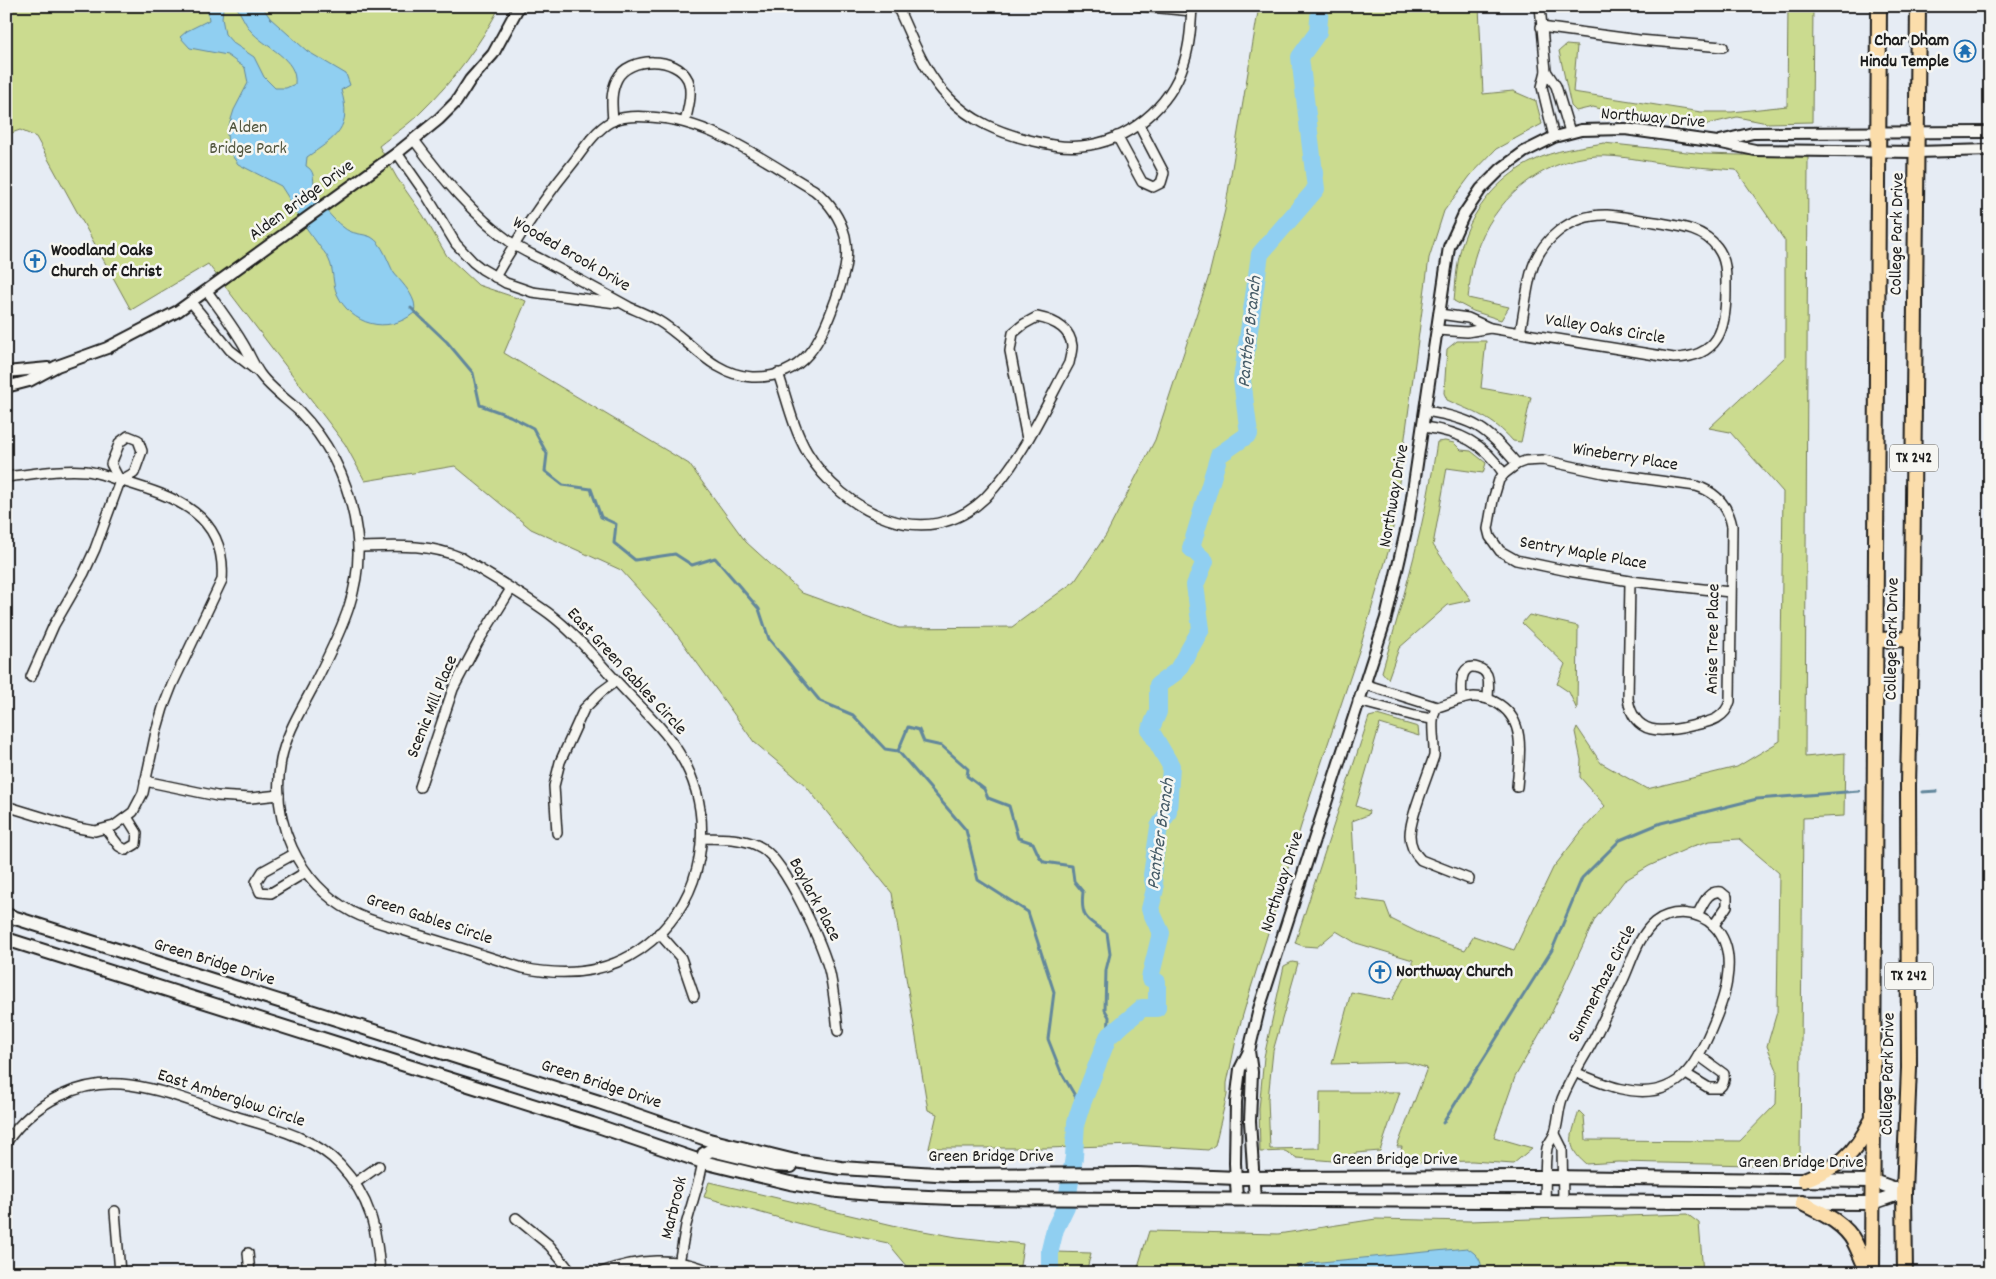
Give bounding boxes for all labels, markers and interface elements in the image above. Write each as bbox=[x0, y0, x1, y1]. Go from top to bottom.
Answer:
place label: Char Dham Hindu Temple bbox=[1860, 29, 1949, 75]
temple icon: Char Dham Hindu Temple bbox=[1953, 39, 1977, 63]
street label: Northway Drive bbox=[1600, 102, 1706, 136]
park label: Alden Bridge Park bbox=[209, 116, 287, 162]
street label: Alden Bridge Drive bbox=[244, 154, 360, 248]
street label: College Park Drive bbox=[1884, 172, 1912, 296]
street label: Wooded Brook Drive bbox=[507, 211, 635, 299]
place label: Woodland Oaks Church of Christ bbox=[51, 239, 162, 285]
church icon: Woodland Oaks Church of Christ bbox=[23, 249, 47, 273]
water label: Panther Branch bbox=[1232, 274, 1270, 389]
street label: Valley Oaks Circle bbox=[1543, 308, 1667, 352]
street label: Wineberry Place bbox=[1570, 437, 1680, 479]
street label: Northway Drive bbox=[1374, 442, 1416, 550]
road number: TX 242 bbox=[1890, 444, 1938, 472]
street label: Sentry Maple Place bbox=[1518, 531, 1649, 577]
street label: College Park Drive bbox=[1879, 577, 1907, 701]
street label: Anise Tree Place bbox=[1701, 583, 1727, 695]
street label: East Green Gables Circle bbox=[560, 603, 692, 741]
street label: Scenic Mill Place bbox=[401, 652, 465, 762]
water label: Panther Branch bbox=[1141, 775, 1183, 891]
street label: Northway Drive bbox=[1255, 828, 1311, 936]
street label: Baylark Place bbox=[782, 854, 846, 946]
street label: Green Gables Circle bbox=[363, 888, 496, 952]
street label: Summerhaze Circle bbox=[1563, 921, 1643, 1047]
street label: Green Bridge Drive bbox=[150, 933, 278, 993]
church icon: Northway Church bbox=[1368, 960, 1392, 984]
place label: Northway Church bbox=[1396, 960, 1513, 985]
road number: TX 242 bbox=[1885, 962, 1933, 989]
street label: College Park Drive bbox=[1875, 1012, 1903, 1136]
street label: Green Bridge Drive bbox=[537, 1054, 665, 1116]
street label: East Amberglow Circle bbox=[154, 1063, 308, 1135]
street label: Green Bridge Drive bbox=[928, 1145, 1054, 1170]
street label: Green Bridge Drive bbox=[1332, 1148, 1458, 1173]
street label: Green Bridge Drive bbox=[1738, 1151, 1864, 1176]
street label: Marbrook bbox=[655, 1174, 695, 1242]

